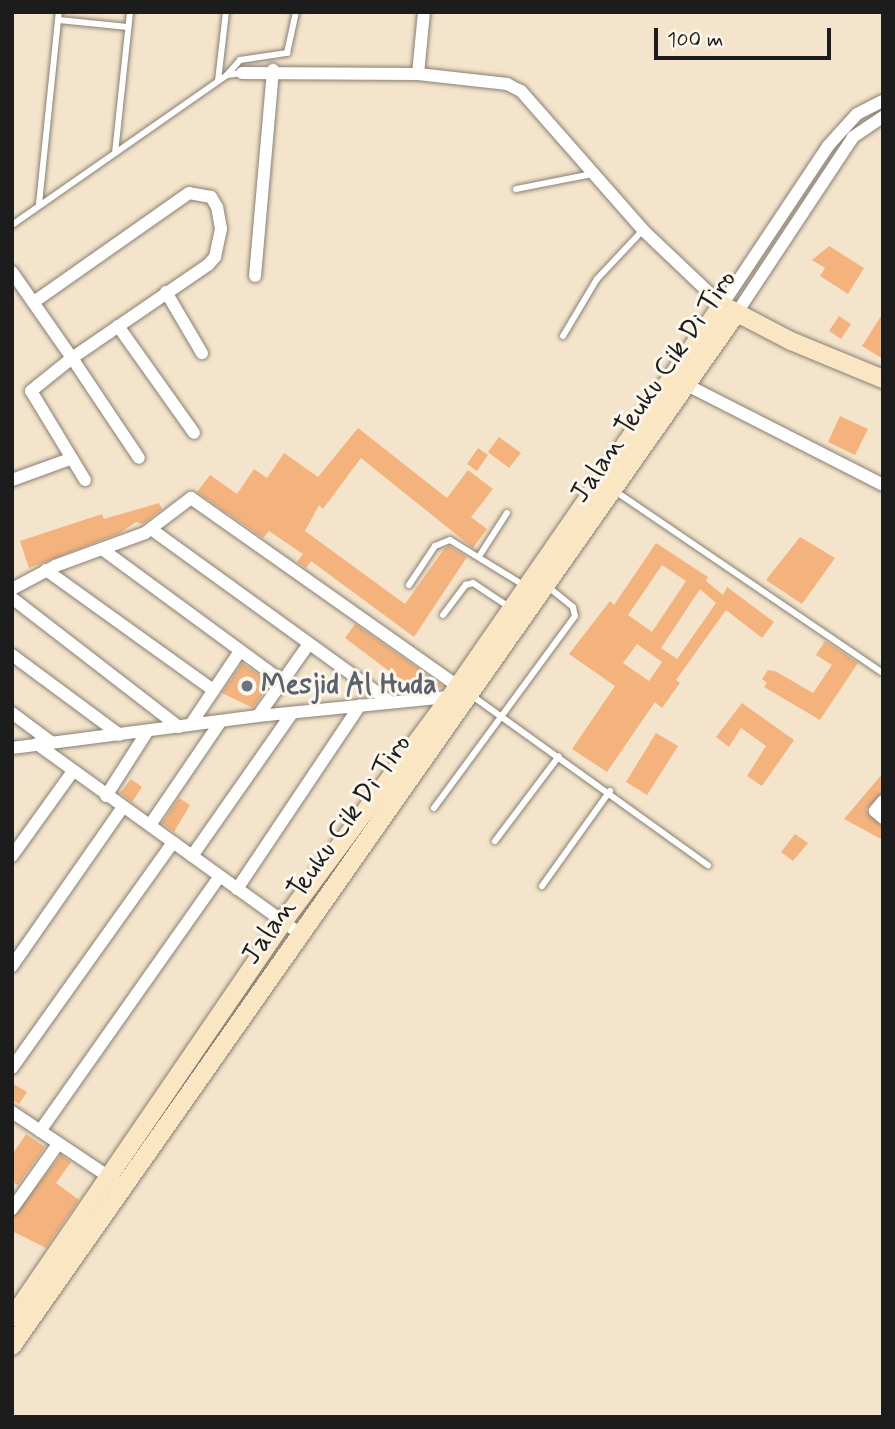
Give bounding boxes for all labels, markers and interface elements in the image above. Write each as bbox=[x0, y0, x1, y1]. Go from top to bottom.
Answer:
scale bar bbox=[657, 14, 834, 58]
text: 100 m bbox=[667, 26, 723, 54]
street label: Jalan Teuku Cik Di Tiro bbox=[562, 262, 746, 512]
place label: Mesjid Al Huda bbox=[261, 669, 438, 703]
marker: Mesjid Al Huda bbox=[239, 678, 255, 694]
street label: Jalan Teuku Cik Di Tiro bbox=[233, 726, 421, 974]

